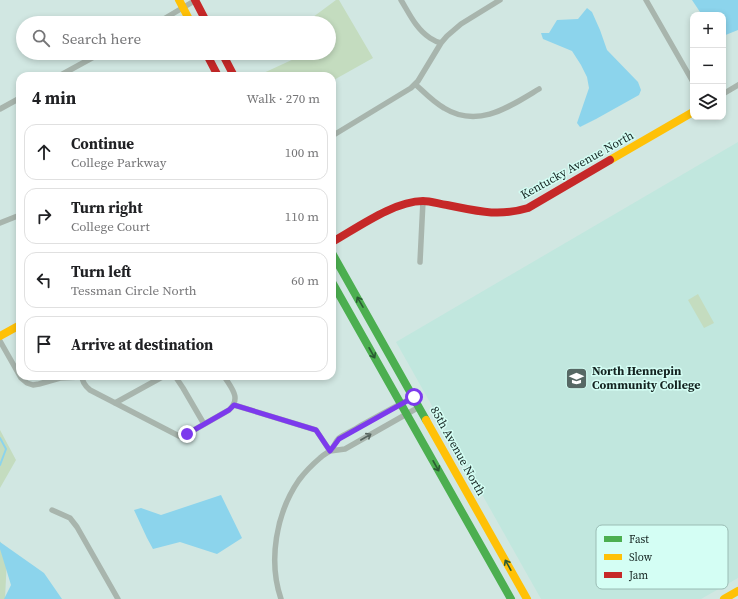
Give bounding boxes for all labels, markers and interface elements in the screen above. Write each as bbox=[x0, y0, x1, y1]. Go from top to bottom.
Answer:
map controls bbox=[690, 12, 726, 120]
button: + bbox=[690, 12, 726, 48]
search box bbox=[16, 16, 336, 60]
icon: search bbox=[30, 27, 52, 49]
text: Search here bbox=[62, 28, 141, 49]
button: − bbox=[690, 48, 726, 84]
button: layers bbox=[690, 84, 726, 120]
text: 4 min bbox=[32, 86, 76, 110]
text: Walk · 270 m bbox=[247, 90, 320, 107]
street label: Kentucky Avenue North bbox=[518, 127, 636, 203]
text: Continue bbox=[71, 133, 134, 154]
icon: ahead bbox=[33, 141, 55, 163]
text: 100 m bbox=[285, 144, 319, 161]
text: College Parkway bbox=[71, 154, 166, 171]
text: Turn right bbox=[71, 197, 143, 218]
icon: right bbox=[33, 205, 55, 227]
text: 110 m bbox=[285, 208, 319, 225]
text: College Court bbox=[71, 218, 150, 235]
text: Turn left bbox=[71, 261, 131, 282]
icon: left bbox=[33, 269, 55, 291]
text: 60 m bbox=[291, 272, 319, 289]
text: Tessman Circle North bbox=[71, 282, 197, 299]
one-way arrow bbox=[356, 296, 364, 308]
icon: arrive bbox=[33, 333, 55, 355]
text: Arrive at destination bbox=[71, 334, 213, 355]
one-way arrow bbox=[369, 346, 377, 358]
place label: North Hennepin Community College bbox=[592, 363, 701, 393]
school or university icon: North Hennepin Community College bbox=[564, 365, 590, 391]
route start bbox=[405, 388, 423, 406]
street label: 85th Avenue North bbox=[427, 403, 489, 499]
route end bbox=[178, 425, 196, 443]
one-way arrow bbox=[360, 433, 372, 441]
one-way arrow bbox=[432, 460, 440, 472]
legend bbox=[596, 525, 728, 589]
text: Fast bbox=[629, 532, 649, 547]
text: Slow bbox=[629, 550, 653, 565]
one-way arrow bbox=[503, 559, 511, 571]
text: Jam bbox=[628, 568, 648, 583]

